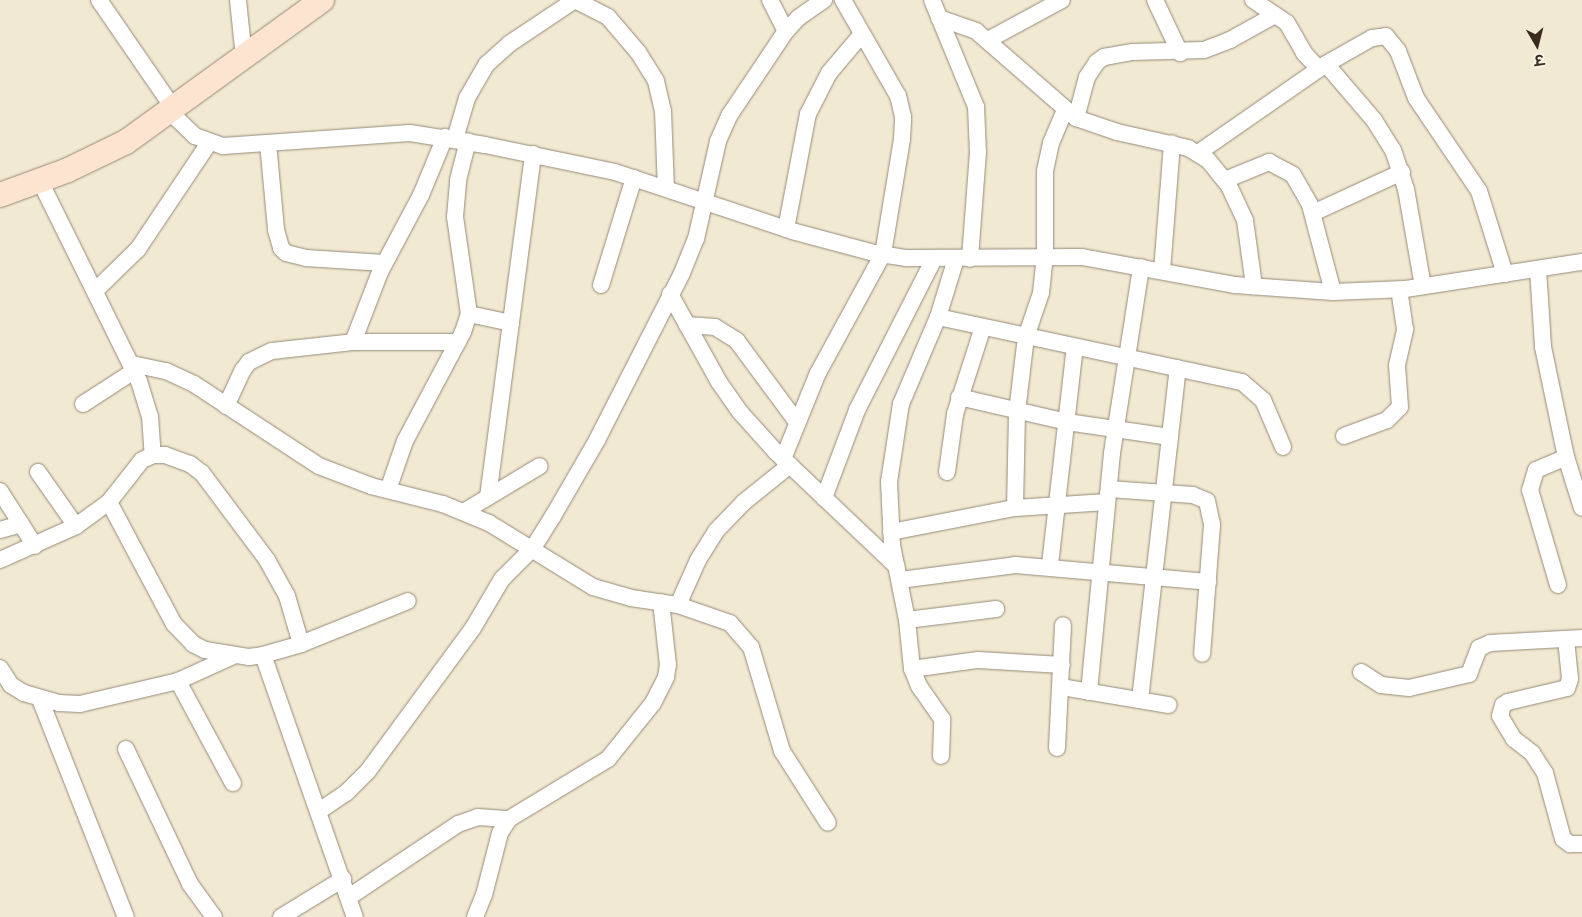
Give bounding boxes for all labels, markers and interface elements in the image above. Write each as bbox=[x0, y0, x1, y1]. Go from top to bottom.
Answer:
north arrow bbox=[1512, 20, 1562, 70]
text: उ bbox=[1533, 50, 1545, 69]

